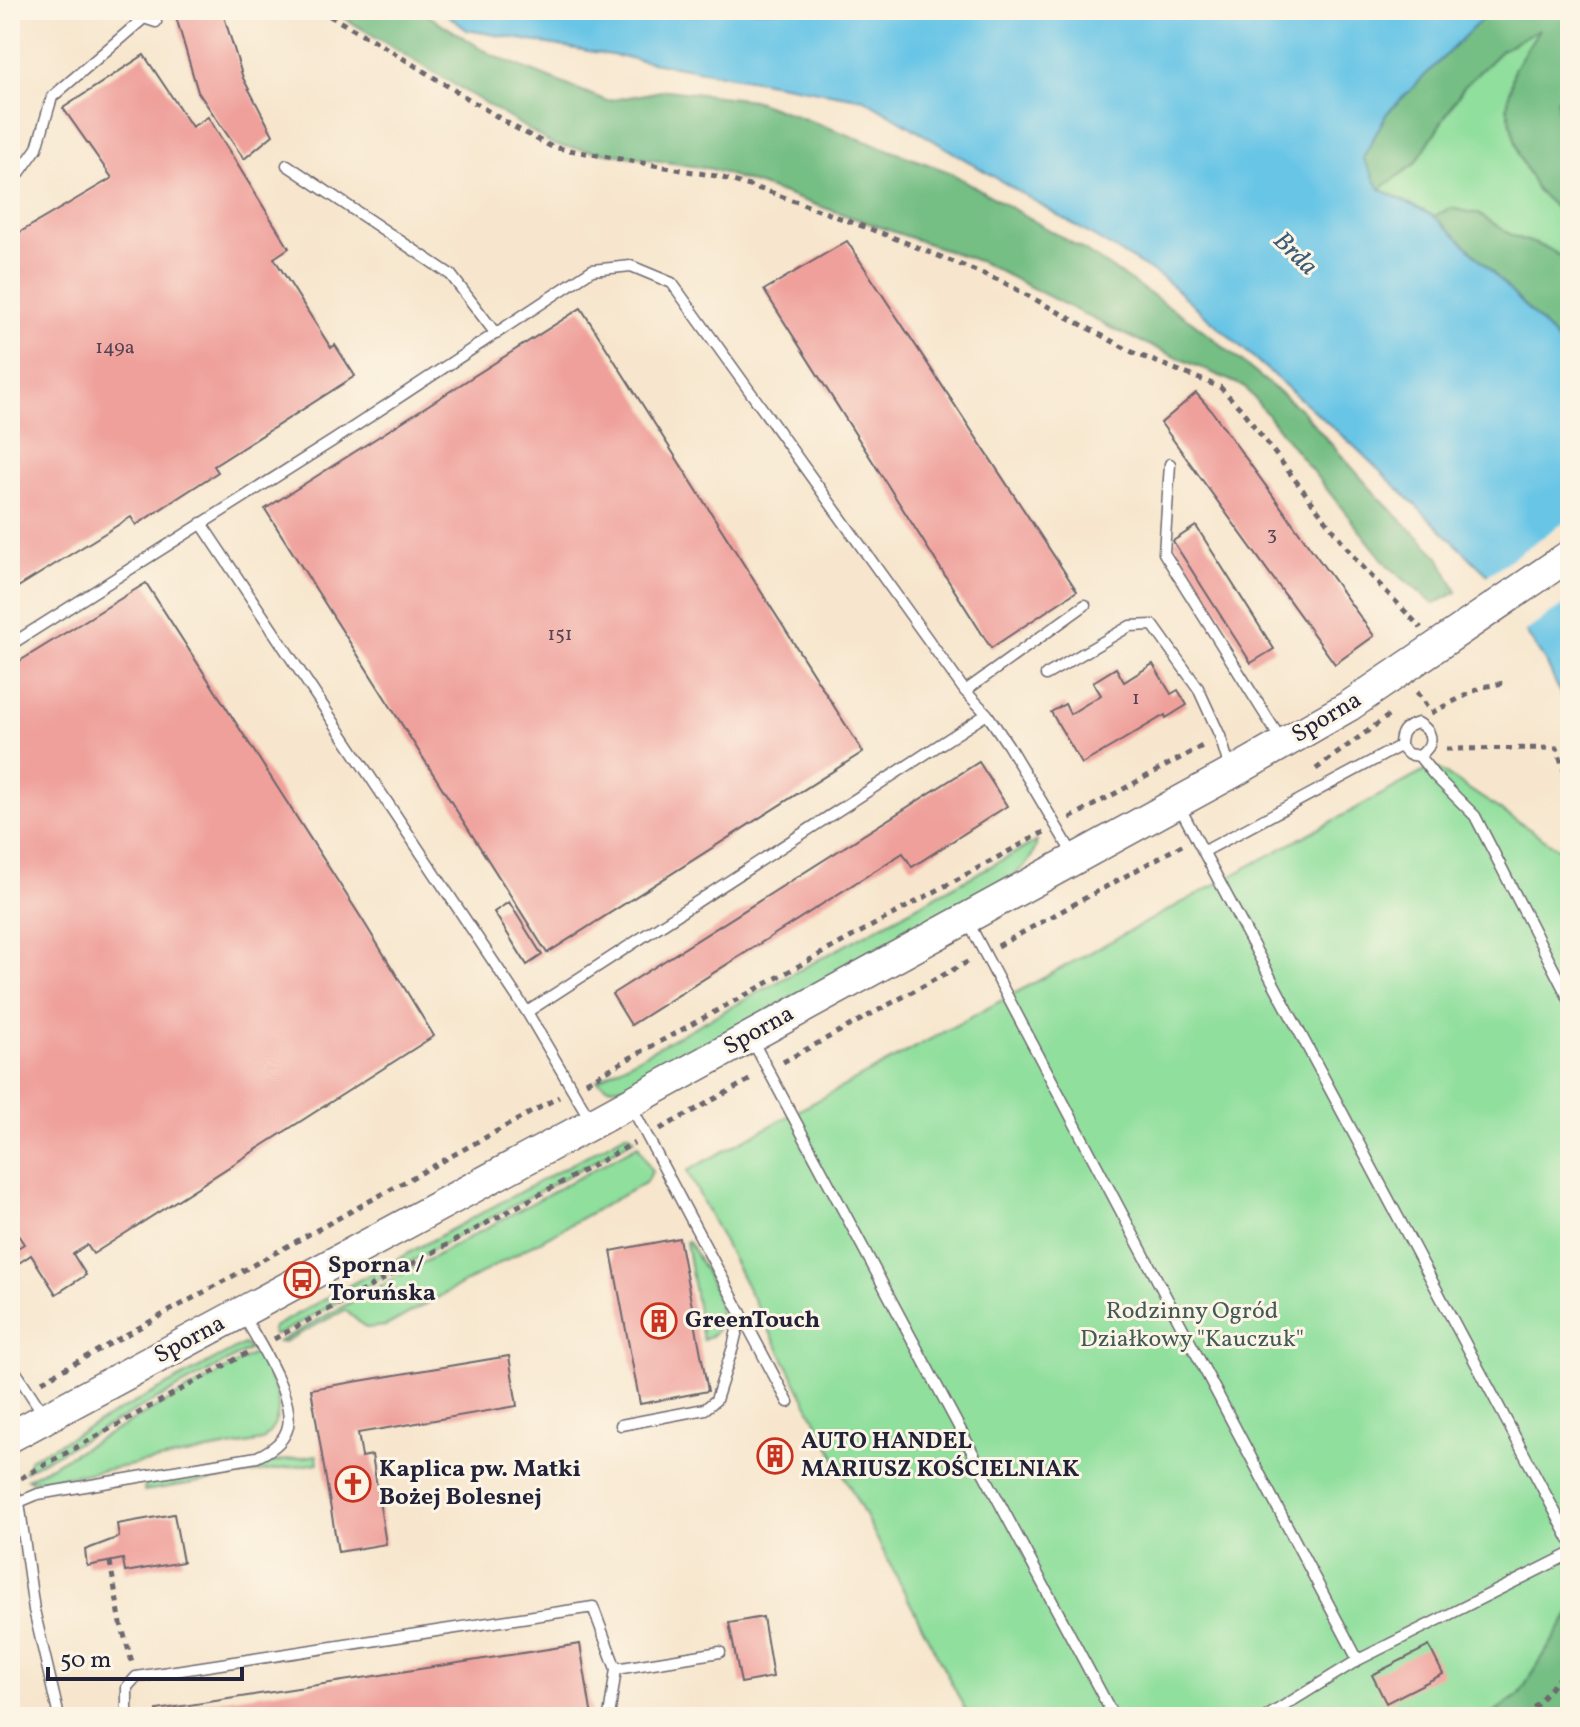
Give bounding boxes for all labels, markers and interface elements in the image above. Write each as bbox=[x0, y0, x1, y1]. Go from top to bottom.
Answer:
water label: Brda bbox=[1265, 224, 1325, 284]
house number: 149a bbox=[95, 334, 135, 362]
house number: 3 bbox=[1267, 521, 1277, 549]
house number: 151 bbox=[547, 621, 573, 649]
street label: Sporna bbox=[1286, 684, 1368, 752]
house number: 1 bbox=[1132, 685, 1140, 713]
street label: Sporna bbox=[717, 998, 801, 1064]
place label: Sporna / Toruńska bbox=[328, 1249, 436, 1311]
bus stop icon: Sporna / Toruńska bbox=[283, 1261, 321, 1299]
park label: Rodzinny Ogród Działkowy "Kauczuk" bbox=[1080, 1295, 1304, 1357]
building icon: GreenTouch bbox=[640, 1302, 678, 1340]
place label: GreenTouch bbox=[685, 1304, 820, 1338]
street label: Sporna bbox=[148, 1307, 232, 1373]
place label: AUTO HANDEL MARIUSZ KOŚCIELNIAK bbox=[801, 1425, 1080, 1487]
building icon: AUTO HANDEL MARIUSZ KOŚCIELNIAK bbox=[756, 1437, 794, 1475]
place label: Kaplica pw. Matki Bożej Bolesnej bbox=[379, 1453, 581, 1515]
church icon: Kaplica pw. Matki Bożej Bolesnej bbox=[334, 1465, 372, 1503]
scale bar bbox=[48, 1631, 242, 1681]
text: 50 m bbox=[60, 1644, 112, 1678]

